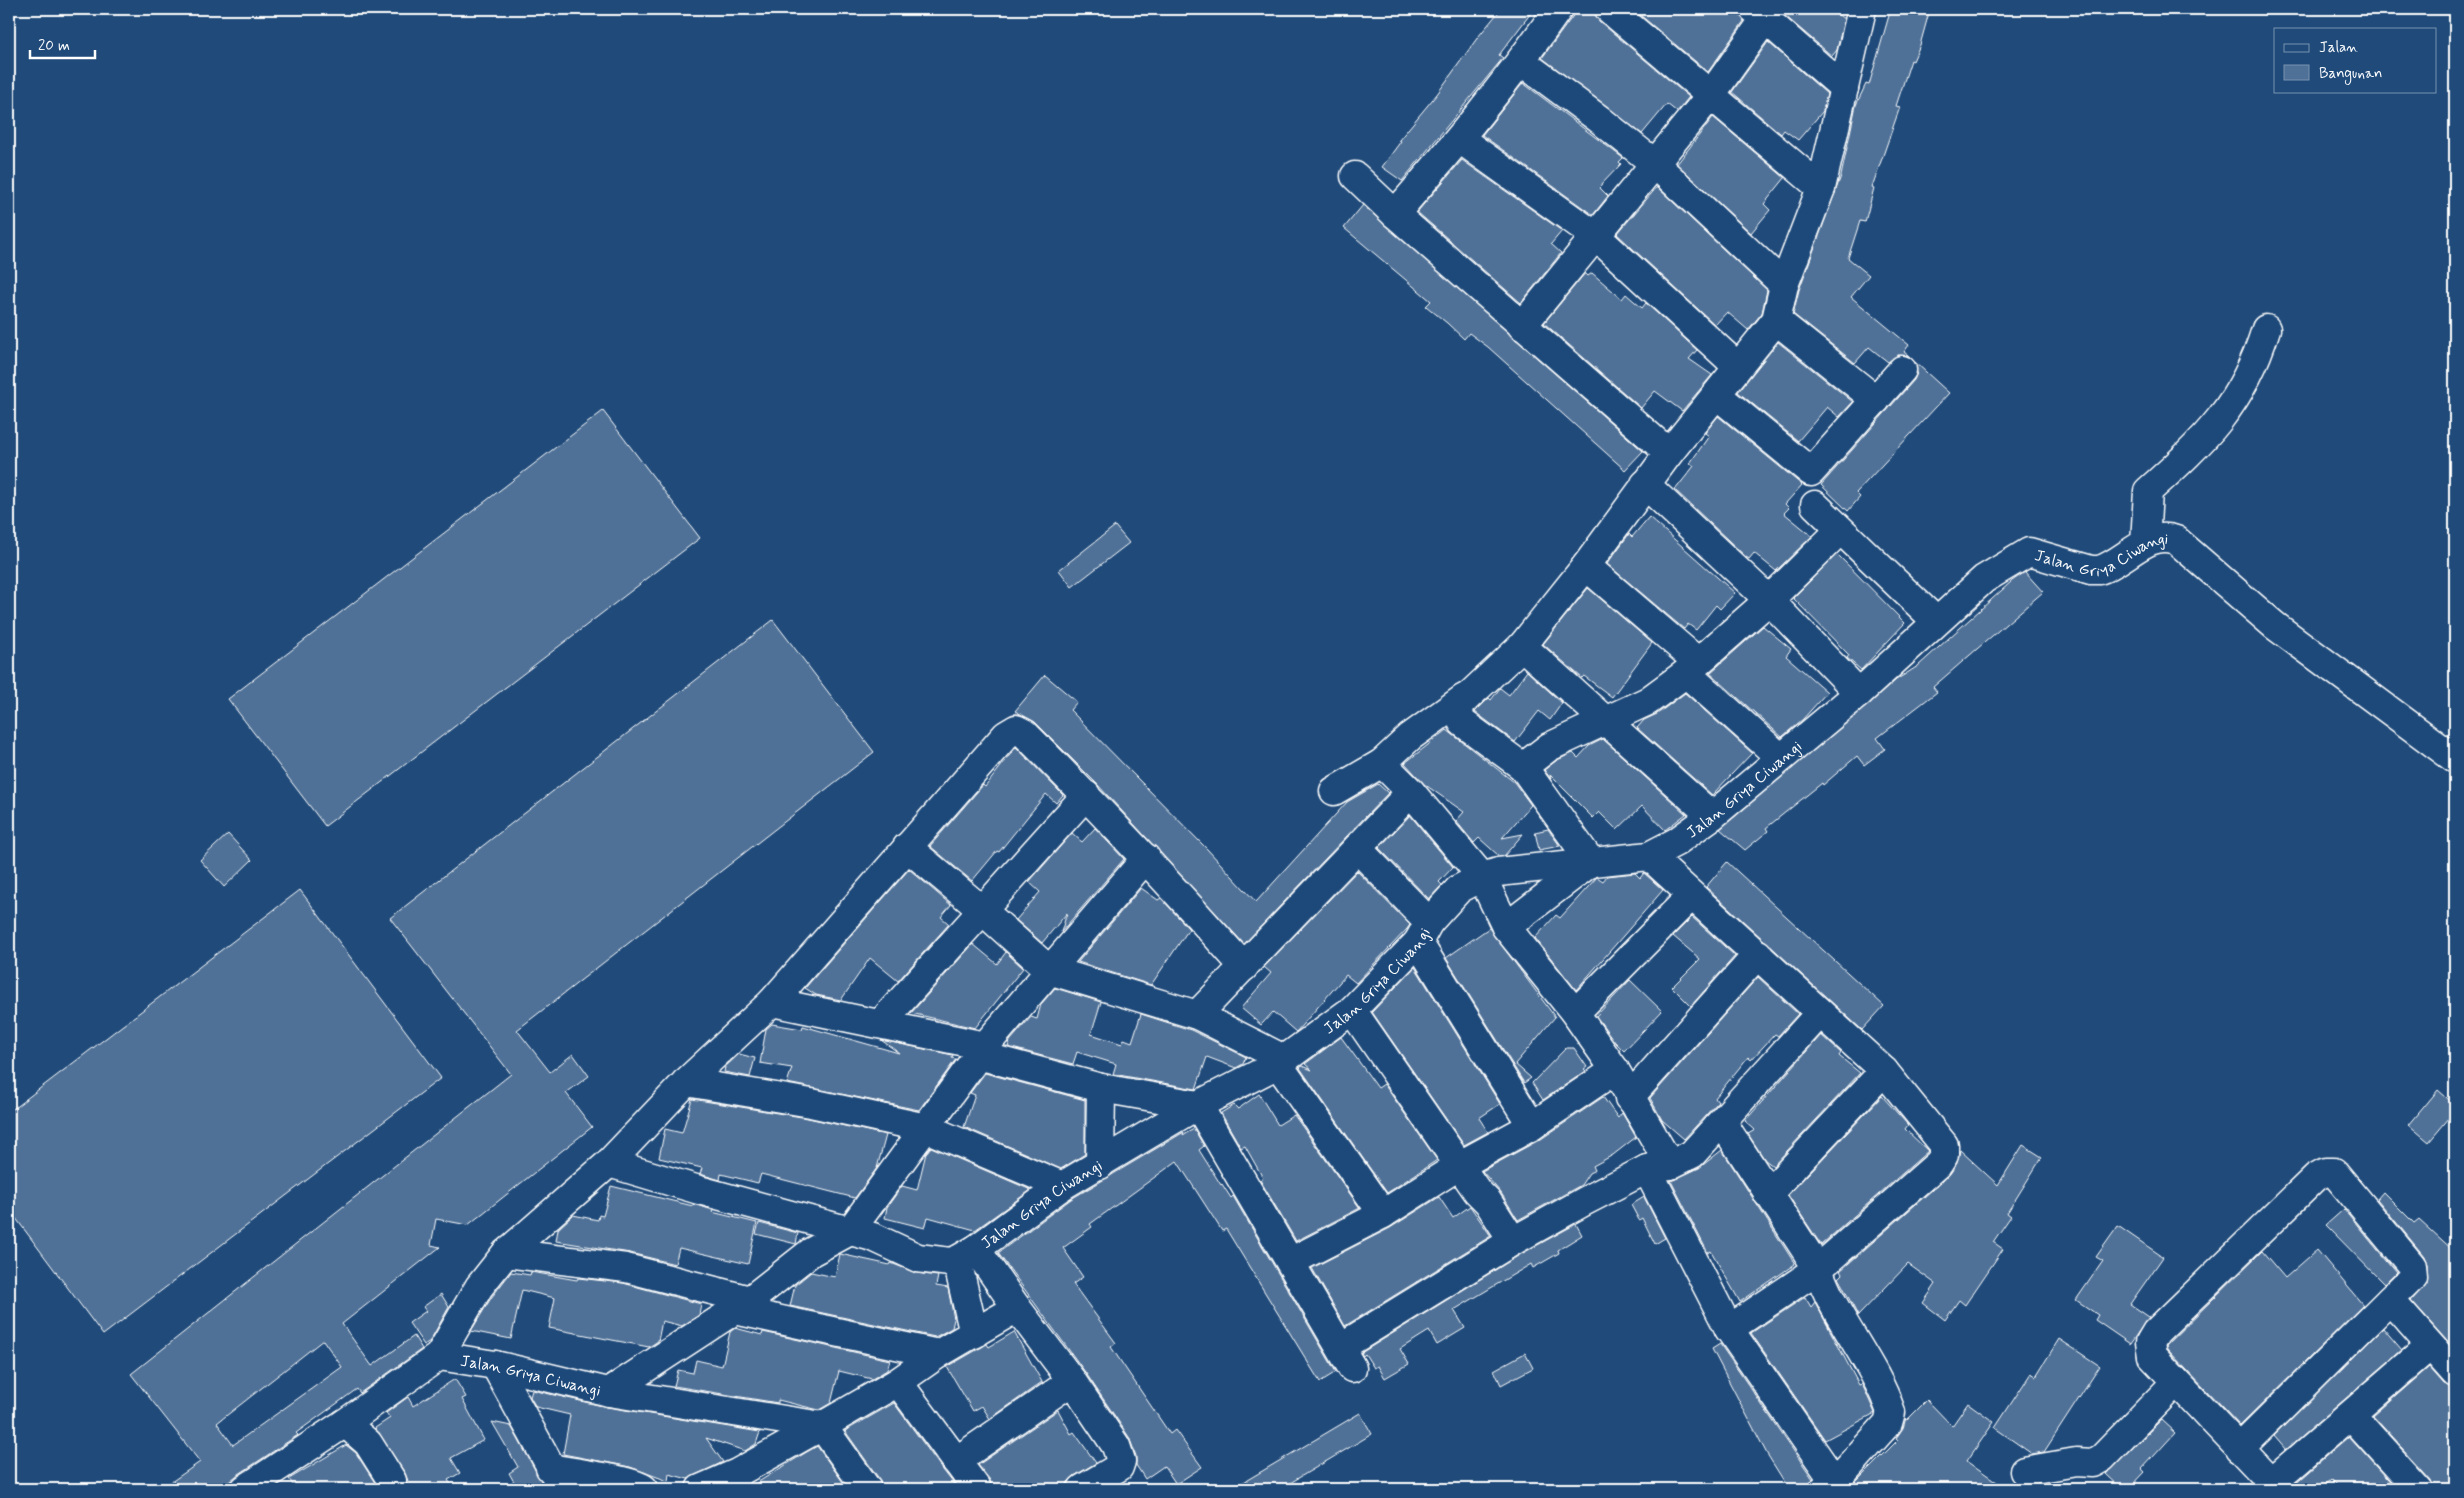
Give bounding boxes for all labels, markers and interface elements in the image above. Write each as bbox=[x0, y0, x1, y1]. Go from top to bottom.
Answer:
scale bar bbox=[30, 28, 95, 60]
legend bbox=[2274, 28, 2436, 92]
text: 20 m bbox=[38, 36, 70, 56]
text: Jalan bbox=[2319, 38, 2358, 58]
text: Bangunan bbox=[2319, 64, 2382, 85]
street label: Jalan Griya Ciwangi bbox=[2032, 529, 2169, 582]
street label: Jalan Griya Ciwangi bbox=[1682, 736, 1807, 843]
street label: Jalan Griya Ciwangi bbox=[1320, 924, 1436, 1039]
street label: Jalan Griya Ciwangi bbox=[977, 1155, 1107, 1254]
street label: Jalan Griya Ciwangi bbox=[459, 1351, 603, 1402]

